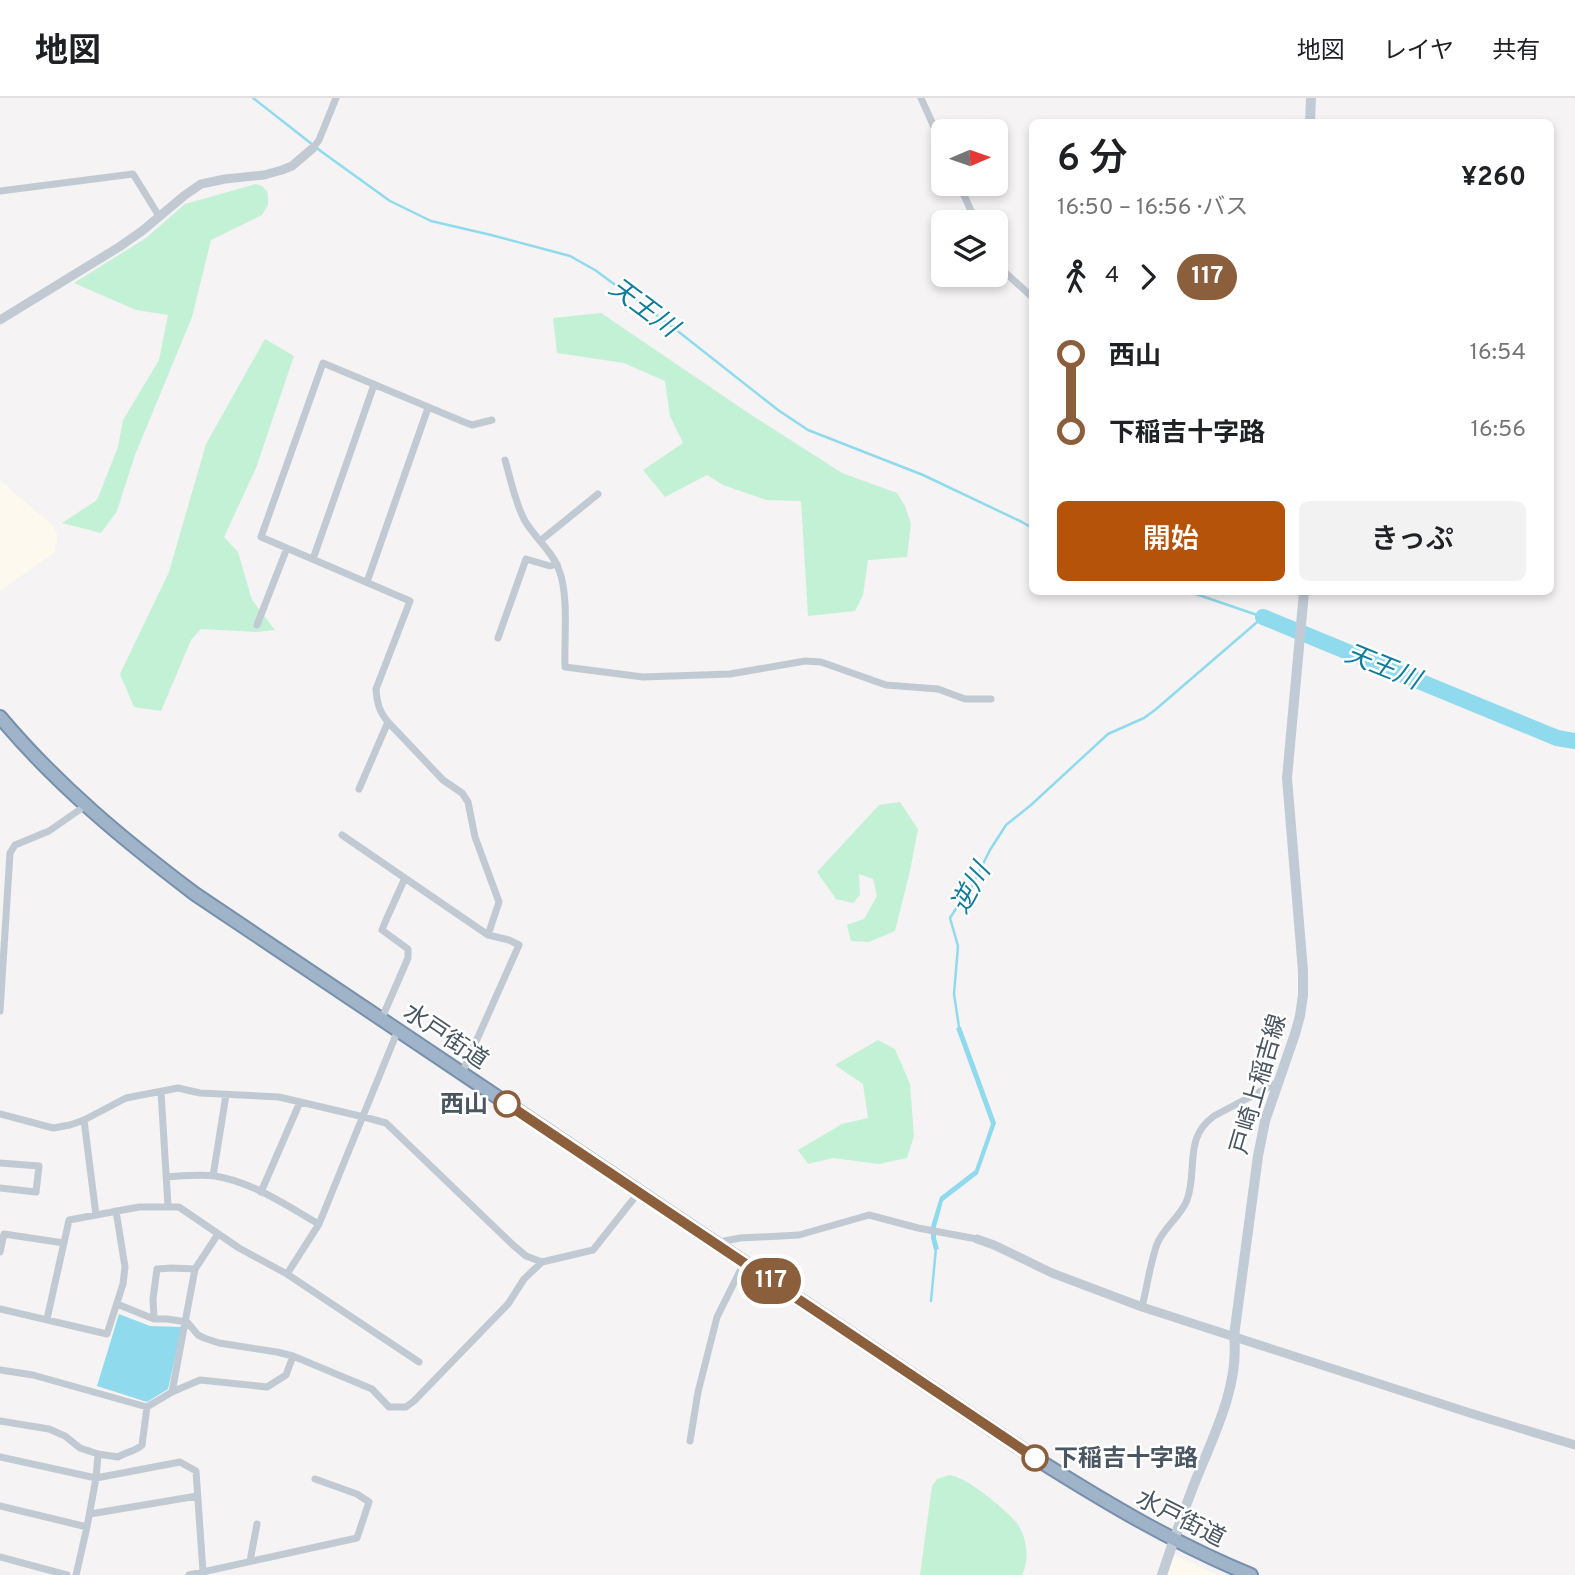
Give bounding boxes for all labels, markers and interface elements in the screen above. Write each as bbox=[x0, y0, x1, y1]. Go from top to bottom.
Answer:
text: 地図 bbox=[35, 32, 101, 74]
text: 地図 bbox=[1297, 37, 1345, 67]
text: レイヤ bbox=[1383, 37, 1454, 67]
text: 共有 bbox=[1492, 37, 1540, 67]
north arrow bbox=[931, 119, 1008, 196]
map controls bbox=[931, 119, 1008, 287]
text: 6 分 bbox=[1057, 136, 1127, 185]
text: ¥260 bbox=[1461, 162, 1526, 195]
text: 16:50 – 16:56 · バス bbox=[1057, 194, 1248, 223]
button: layers bbox=[931, 210, 1008, 287]
icon: walk bbox=[1057, 258, 1095, 296]
icon: forward bbox=[1129, 258, 1167, 296]
text: 4 bbox=[1105, 262, 1119, 291]
text: 117 bbox=[1191, 262, 1223, 292]
water label: 天王川 bbox=[601, 272, 686, 347]
text: 16:54 bbox=[1469, 339, 1526, 368]
text: 西山 bbox=[1109, 341, 1161, 374]
text: 16:56 bbox=[1471, 416, 1526, 445]
text: 下稲吉十字路 bbox=[1109, 418, 1265, 451]
button: 開始 bbox=[1057, 501, 1285, 581]
button: きっぷ bbox=[1299, 501, 1526, 581]
water label: 天王川 bbox=[1340, 638, 1427, 699]
water label: 逆川 bbox=[945, 856, 1001, 920]
street label: 水戸街道 bbox=[397, 998, 493, 1077]
street label: 戸崎上稲吉線 bbox=[1226, 1011, 1294, 1158]
place label: 西山 bbox=[440, 1091, 488, 1121]
marker: 西山 bbox=[494, 1091, 520, 1117]
line badge: 117 bbox=[731, 1258, 811, 1304]
text: 117 bbox=[755, 1266, 787, 1296]
marker: 下稲吉十字路 bbox=[1022, 1445, 1048, 1471]
place label: 下稲吉十字路 bbox=[1054, 1445, 1198, 1475]
street label: 水戸街道 bbox=[1131, 1485, 1230, 1555]

